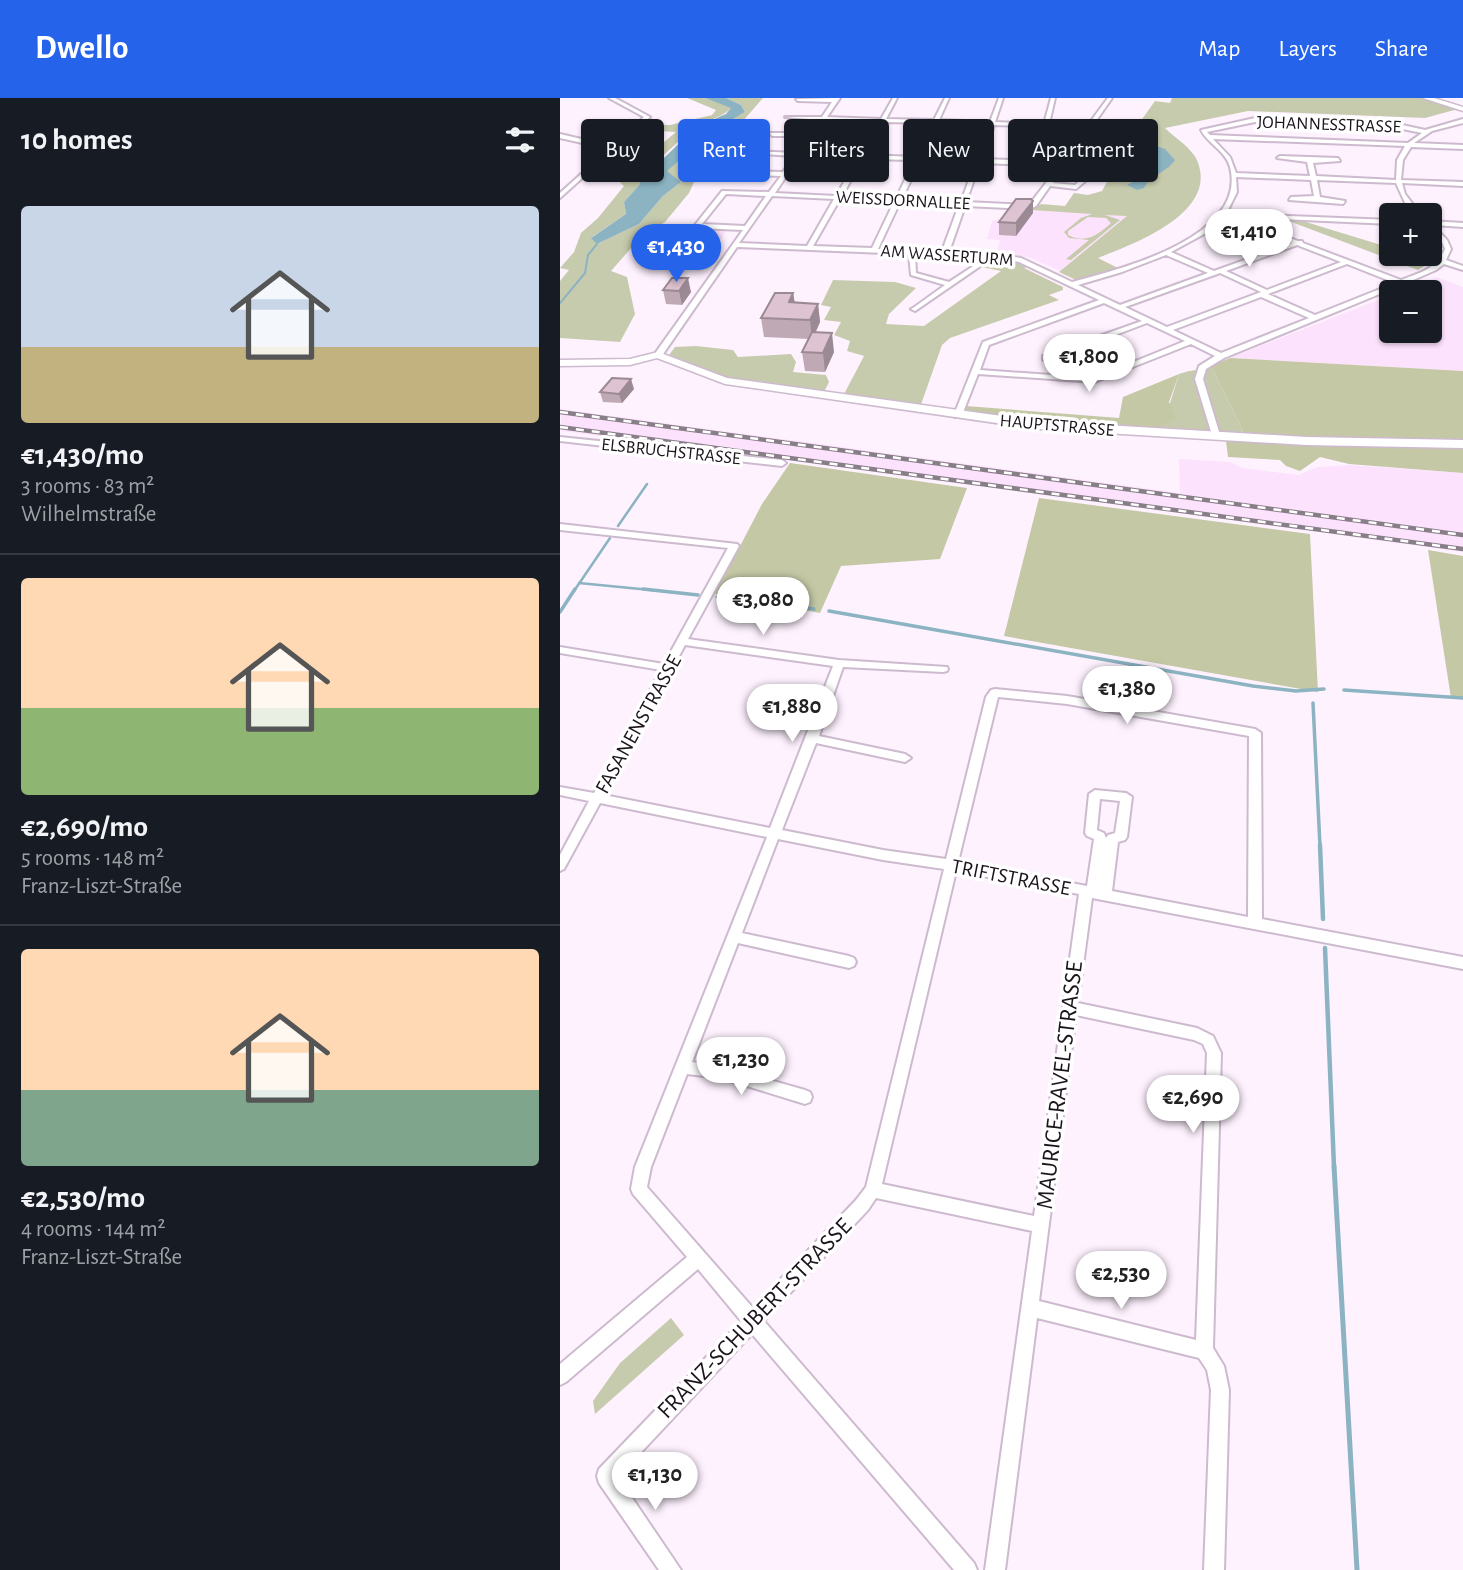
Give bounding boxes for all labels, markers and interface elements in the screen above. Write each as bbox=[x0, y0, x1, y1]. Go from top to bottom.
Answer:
text: Dwello bbox=[35, 32, 129, 65]
text: Map bbox=[1198, 37, 1240, 61]
text: Layers bbox=[1278, 37, 1337, 61]
text: Share bbox=[1375, 37, 1428, 61]
street label: JOHANNESSTRASSE bbox=[1257, 113, 1402, 137]
chip: Buy bbox=[581, 119, 664, 182]
chip: Rent bbox=[678, 119, 770, 182]
chip: Filters bbox=[784, 119, 889, 182]
chip: New bbox=[903, 119, 994, 182]
chip: Apartment bbox=[1008, 119, 1158, 182]
icon: filters bbox=[501, 121, 539, 159]
text: 10 homes bbox=[21, 125, 132, 155]
street label: WEISSDORNALLEE bbox=[835, 188, 971, 214]
map controls bbox=[1379, 203, 1442, 343]
button: + bbox=[1379, 203, 1442, 266]
pin: €1,410 bbox=[1192, 209, 1306, 269]
text: €1,410 bbox=[1221, 220, 1277, 243]
pin: €1,430 bbox=[619, 225, 733, 284]
text: €1,430 bbox=[647, 235, 705, 258]
street label: AM WASSERTURM bbox=[880, 242, 1014, 270]
icon: home bbox=[217, 252, 343, 378]
button: − bbox=[1379, 280, 1442, 343]
pin: €1,800 bbox=[1032, 334, 1146, 394]
text: €1,800 bbox=[1059, 345, 1119, 368]
street label: HAUPTSTRASSE bbox=[999, 412, 1115, 440]
street label: ELSBRUCHSTRASSE bbox=[600, 436, 742, 468]
text: €1,430/mo bbox=[21, 440, 144, 470]
text: 3 rooms · 83 m² bbox=[21, 475, 154, 498]
text: Wilhelmstraße bbox=[21, 503, 156, 526]
pin: €3,080 bbox=[706, 578, 820, 637]
text: €3,080 bbox=[732, 588, 794, 611]
icon: home bbox=[217, 624, 343, 750]
street label: FASANENSTRASSE bbox=[592, 651, 685, 797]
pin: €1,380 bbox=[1070, 666, 1184, 726]
text: €1,380 bbox=[1098, 677, 1156, 700]
pin: €1,880 bbox=[735, 684, 849, 744]
text: €1,880 bbox=[763, 695, 821, 718]
text: €2,690/mo bbox=[21, 812, 148, 842]
text: 5 rooms · 148 m² bbox=[21, 847, 164, 870]
street label: TRIFTSTRASSE bbox=[950, 856, 1072, 899]
text: Franz-Liszt-Straße bbox=[21, 875, 182, 898]
street label: MAURICE-RAVEL-STRASSE bbox=[1033, 959, 1087, 1211]
icon: home bbox=[217, 995, 343, 1121]
pin: €1,230 bbox=[684, 1038, 798, 1097]
text: €1,230 bbox=[712, 1048, 770, 1071]
pin: €2,690 bbox=[1136, 1076, 1250, 1135]
text: €2,690 bbox=[1162, 1086, 1224, 1109]
text: €2,530/mo bbox=[21, 1183, 145, 1213]
street label: FRANZ-SCHUBERT-STRASSE bbox=[653, 1214, 857, 1423]
text: 4 rooms · 144 m² bbox=[21, 1218, 166, 1241]
text: Franz-Liszt-Straße bbox=[21, 1246, 182, 1269]
pin: €2,530 bbox=[1064, 1252, 1178, 1311]
text: €2,530 bbox=[1092, 1262, 1150, 1285]
pin: €1,130 bbox=[598, 1452, 712, 1512]
text: €1,130 bbox=[628, 1463, 682, 1486]

